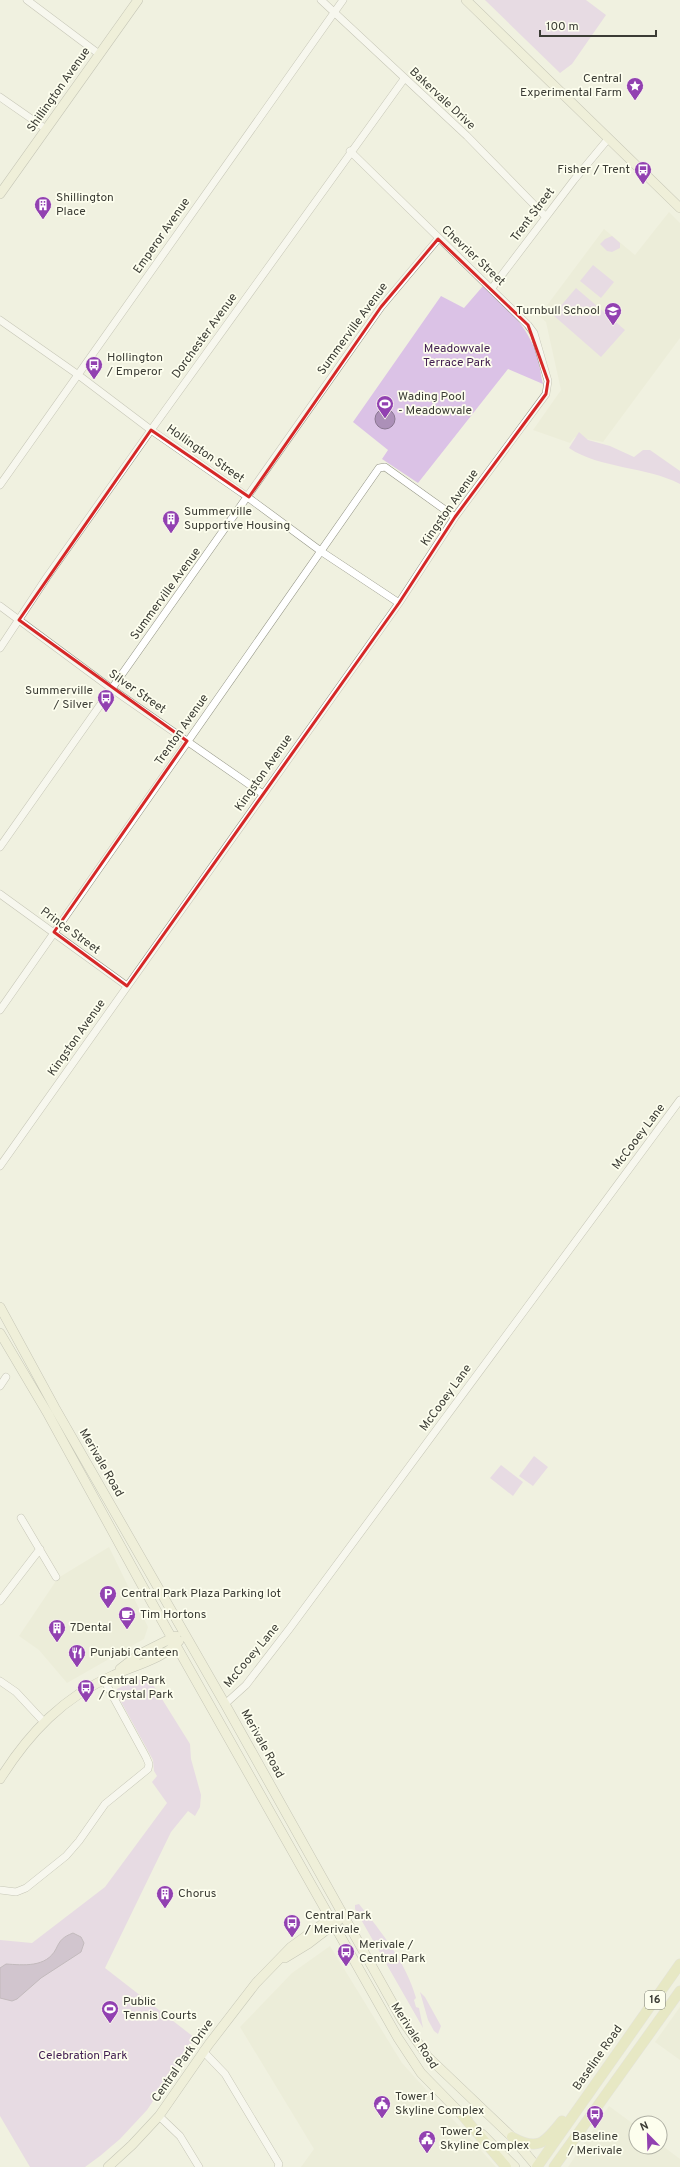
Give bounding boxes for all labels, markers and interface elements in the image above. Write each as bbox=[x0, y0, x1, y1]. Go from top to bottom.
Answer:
scale bar bbox=[540, 12, 656, 38]
text: 100 m bbox=[546, 19, 579, 35]
street label: Shillington Avenue bbox=[24, 44, 94, 136]
street label: Bakervale Drive bbox=[406, 64, 478, 134]
place label: Central Experimental Farm bbox=[520, 71, 622, 101]
place icon: Central Experimental Farm bbox=[625, 76, 645, 101]
bus stop icon: Fisher / Trent bbox=[633, 160, 653, 185]
place label: Fisher / Trent bbox=[557, 162, 630, 178]
street label: Trent Street bbox=[507, 185, 559, 245]
place label: Shillington Place bbox=[56, 190, 114, 220]
building icon: Shillington Place bbox=[33, 195, 53, 220]
street label: Emperor Avenue bbox=[130, 195, 194, 277]
street label: Chevrier Street bbox=[438, 222, 508, 290]
street label: Summerville Avenue bbox=[314, 280, 392, 378]
street label: Dorchester Avenue bbox=[169, 290, 241, 382]
school or university icon: Turnbull School bbox=[603, 301, 623, 326]
place label: Turnbull School bbox=[516, 303, 600, 319]
park label: Meadowvale Terrace Park bbox=[423, 341, 491, 371]
place label: Hollington / Emperor bbox=[106, 350, 163, 380]
bus stop icon: Hollington / Emperor bbox=[84, 355, 104, 380]
place label: Wading Pool - Meadowvale bbox=[398, 389, 472, 419]
sports icon: Wading Pool - Meadowvale bbox=[375, 394, 395, 419]
street label: Hollington Street bbox=[163, 421, 247, 487]
street label: Kingston Avenue bbox=[418, 466, 482, 550]
place label: Summerville Supportive Housing bbox=[184, 504, 290, 534]
building icon: Summerville Supportive Housing bbox=[161, 509, 181, 534]
street label: Summerville Avenue bbox=[127, 545, 205, 643]
street label: Silver Street bbox=[105, 666, 169, 718]
place label: Summerville / Silver bbox=[25, 683, 93, 713]
bus stop icon: Summerville / Silver bbox=[96, 688, 116, 713]
street label: Trenton Avenue bbox=[151, 691, 213, 769]
street label: Kingston Avenue bbox=[232, 731, 296, 815]
street label: Prince Street bbox=[37, 904, 103, 958]
street label: Kingston Avenue bbox=[45, 996, 109, 1080]
street label: McCooey Lane bbox=[609, 1101, 669, 1173]
street label: McCooey Lane bbox=[416, 1361, 476, 1435]
street label: Merivale Road bbox=[75, 1426, 127, 1500]
parking icon: Central Park Plaza Parking lot bbox=[98, 1584, 118, 1609]
place label: Central Park Plaza Parking lot bbox=[121, 1586, 281, 1602]
cafe icon: Tim Hortons bbox=[117, 1605, 137, 1630]
place label: Tim Hortons bbox=[140, 1607, 206, 1623]
building icon: 7Dental bbox=[47, 1618, 67, 1643]
place label: 7Dental bbox=[70, 1620, 111, 1636]
street label: McCooey Lane bbox=[220, 1621, 284, 1691]
restaurant icon: Punjabi Canteen bbox=[67, 1643, 87, 1668]
place label: Punjabi Canteen bbox=[90, 1645, 179, 1661]
place label: Central Park / Crystal Park bbox=[98, 1673, 173, 1703]
bus stop icon: Central Park / Crystal Park bbox=[76, 1678, 96, 1703]
street label: Merivale Road bbox=[237, 1707, 287, 1781]
building icon: Chorus bbox=[155, 1884, 175, 1909]
place label: Chorus bbox=[178, 1886, 216, 1902]
place label: Central Park / Merivale bbox=[304, 1908, 372, 1938]
bus stop icon: Central Park / Merivale bbox=[282, 1913, 302, 1938]
place label: Merivale / Central Park bbox=[359, 1937, 426, 1967]
bus stop icon: Merivale / Central Park bbox=[336, 1942, 356, 1967]
road number: 16 bbox=[645, 1991, 665, 2009]
place label: Public Tennis Courts bbox=[123, 1994, 197, 2024]
sports icon: Public Tennis Courts bbox=[100, 1999, 120, 2024]
street label: Merivale Road bbox=[387, 2000, 441, 2072]
street label: Central Park Drive bbox=[148, 2016, 218, 2106]
street label: Baseline Road bbox=[570, 2022, 626, 2094]
park label: Celebration Park bbox=[38, 2048, 128, 2064]
place label: Tower 1 Skyline Complex bbox=[395, 2089, 484, 2119]
public building icon: Tower 1 Skyline Complex bbox=[372, 2094, 392, 2119]
bus stop icon: Baseline / Merivale bbox=[585, 2104, 605, 2129]
north arrow bbox=[628, 2115, 668, 2155]
text: N bbox=[638, 2119, 651, 2135]
place label: Tower 2 Skyline Complex bbox=[440, 2124, 529, 2154]
public building icon: Tower 2 Skyline Complex bbox=[417, 2129, 437, 2154]
place label: Baseline / Merivale bbox=[567, 2129, 622, 2159]

